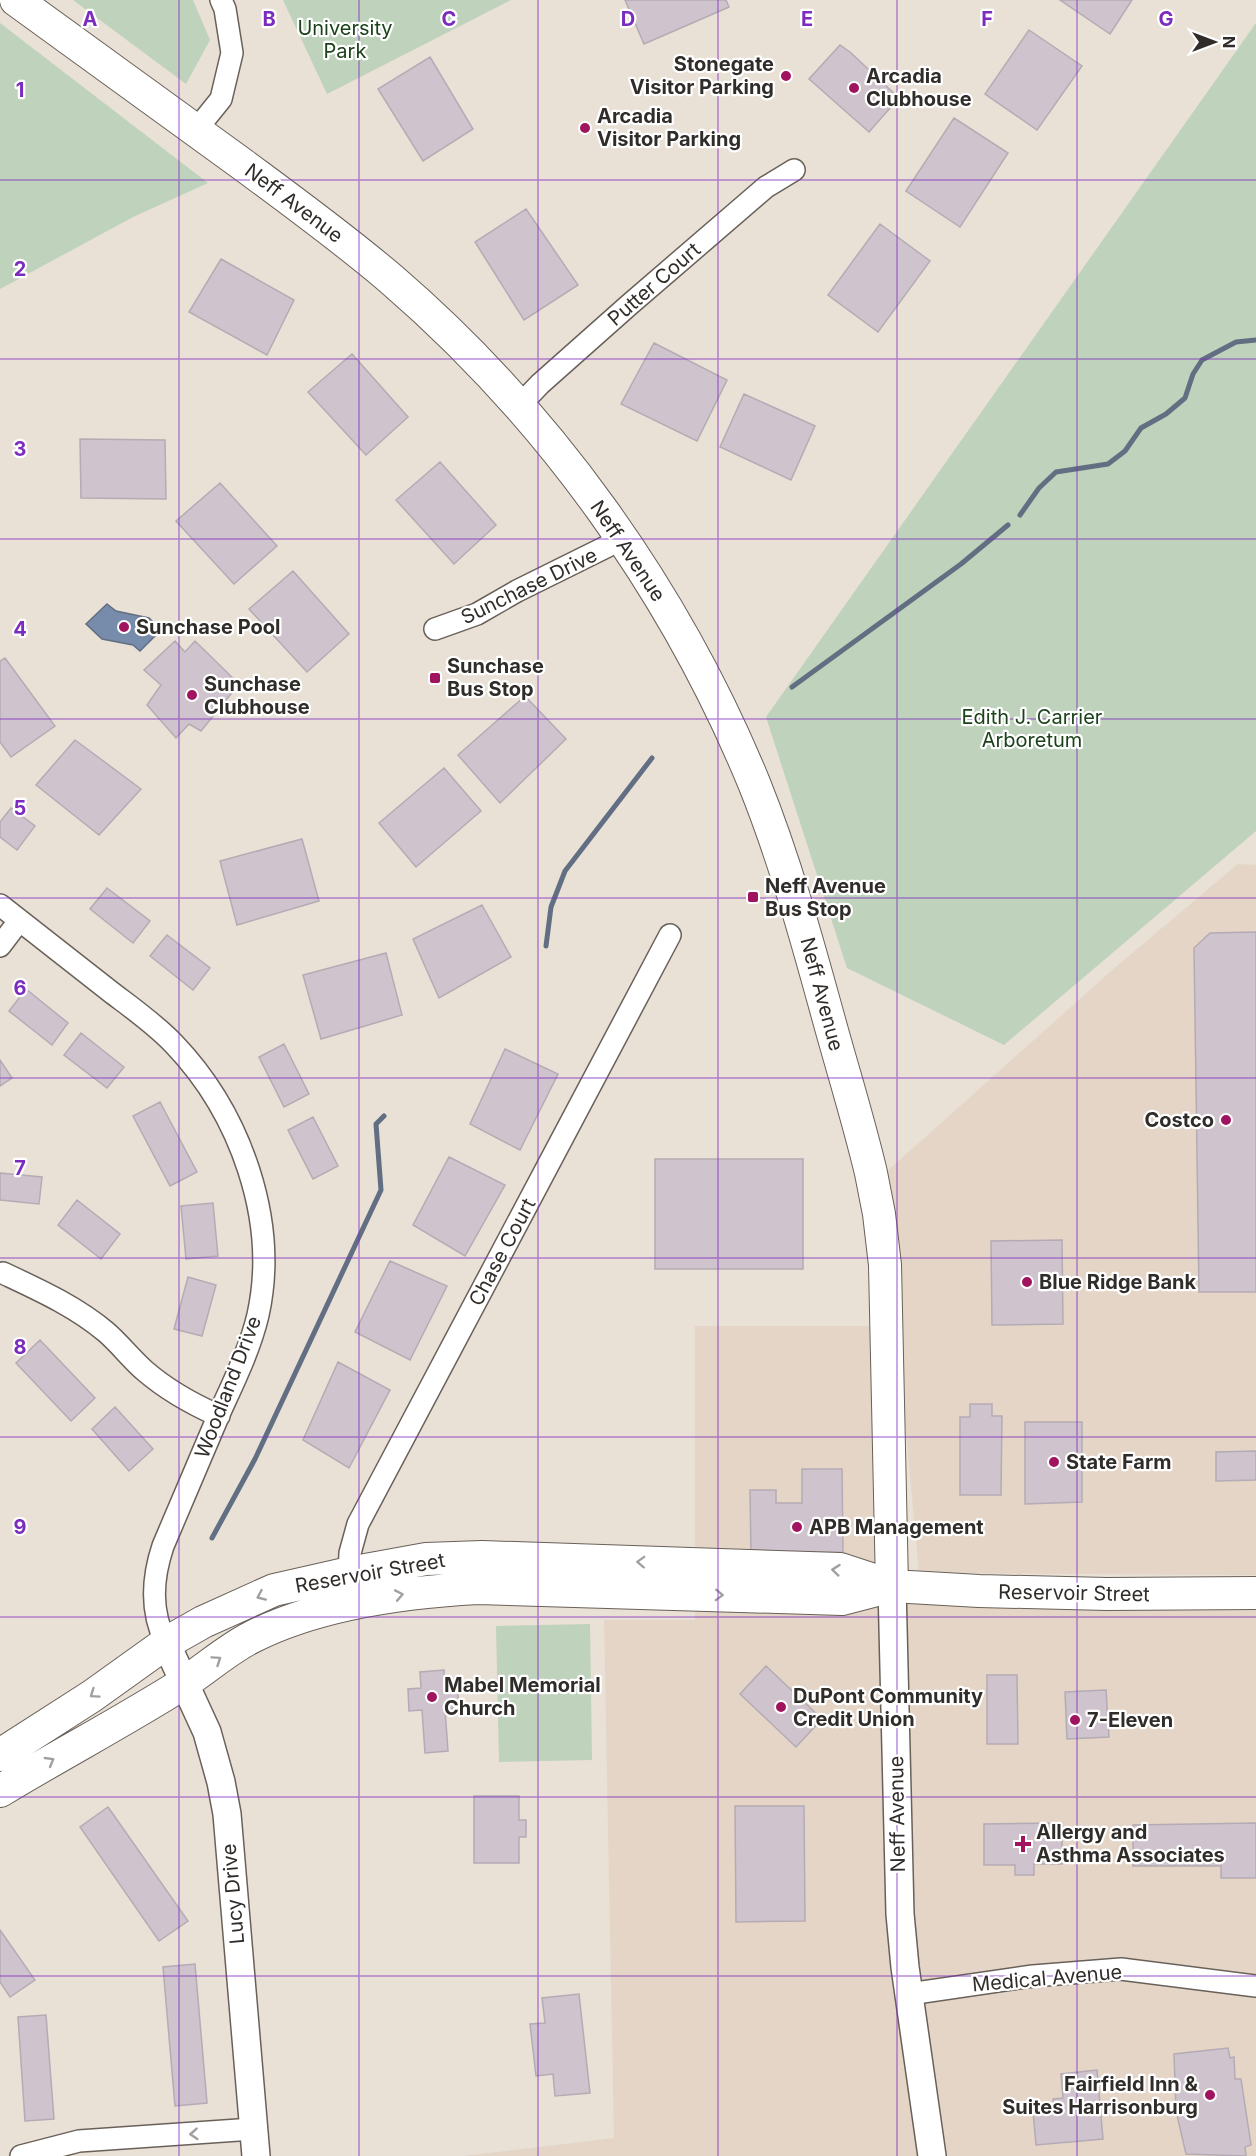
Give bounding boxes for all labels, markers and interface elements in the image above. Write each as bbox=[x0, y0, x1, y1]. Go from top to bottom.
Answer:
text: A bbox=[83, 7, 98, 31]
text: B bbox=[262, 7, 276, 31]
text: C bbox=[442, 7, 456, 31]
text: D bbox=[621, 7, 635, 31]
text: E bbox=[801, 7, 813, 31]
text: F bbox=[981, 7, 993, 31]
text: G bbox=[1158, 7, 1174, 31]
north arrow bbox=[1184, 12, 1244, 72]
park label: University Park bbox=[297, 16, 393, 63]
text: N bbox=[1219, 36, 1239, 48]
place label: Stonegate Visitor Parking bbox=[630, 52, 774, 99]
place label: Arcadia Clubhouse bbox=[866, 64, 972, 111]
marker: Stonegate Visitor Parking bbox=[779, 69, 793, 83]
text: 1 bbox=[16, 78, 24, 102]
marker: Arcadia Clubhouse bbox=[847, 81, 861, 95]
place label: Arcadia Visitor Parking bbox=[597, 104, 741, 151]
marker: Arcadia Visitor Parking bbox=[578, 121, 592, 135]
street label: Neff Avenue bbox=[240, 158, 348, 248]
street label: Putter Court bbox=[603, 237, 705, 331]
text: 2 bbox=[14, 257, 26, 281]
text: 3 bbox=[14, 437, 26, 461]
street label: Neff Avenue bbox=[585, 496, 671, 606]
street label: Sunchase Drive bbox=[457, 543, 601, 629]
place label: Sunchase Pool bbox=[136, 615, 280, 639]
text: 4 bbox=[13, 617, 27, 641]
marker: Sunchase Pool bbox=[117, 620, 131, 634]
place label: Sunchase Bus Stop bbox=[447, 654, 544, 701]
marker: Sunchase Bus Stop bbox=[428, 671, 442, 685]
place label: Sunchase Clubhouse bbox=[204, 672, 310, 719]
marker: Sunchase Clubhouse bbox=[185, 688, 199, 702]
park label: Edith J. Carrier Arboretum bbox=[962, 705, 1103, 752]
text: 5 bbox=[14, 796, 26, 820]
place label: Neff Avenue Bus Stop bbox=[765, 874, 886, 921]
marker: Neff Avenue Bus Stop bbox=[746, 890, 760, 904]
street label: Neff Avenue bbox=[795, 935, 849, 1053]
text: 6 bbox=[14, 976, 27, 1000]
place label: Costco bbox=[1145, 1108, 1214, 1132]
marker: Costco bbox=[1219, 1113, 1233, 1127]
text: 7 bbox=[14, 1156, 26, 1180]
street label: Chase Court bbox=[464, 1194, 541, 1310]
place label: Blue Ridge Bank bbox=[1039, 1270, 1196, 1294]
marker: Blue Ridge Bank bbox=[1020, 1275, 1034, 1289]
street label: Woodland Drive bbox=[190, 1313, 266, 1461]
text: 8 bbox=[13, 1335, 27, 1359]
place label: State Farm bbox=[1066, 1450, 1171, 1474]
marker: State Farm bbox=[1047, 1455, 1061, 1469]
text: 9 bbox=[14, 1515, 27, 1539]
place label: APB Management bbox=[809, 1515, 984, 1539]
marker: APB Management bbox=[790, 1520, 804, 1534]
street label: Reservoir Street bbox=[293, 1548, 447, 1598]
one-way arrow bbox=[636, 1556, 645, 1569]
one-way arrow bbox=[831, 1564, 840, 1577]
street label: Reservoir Street bbox=[998, 1580, 1150, 1606]
one-way arrow bbox=[257, 1589, 268, 1601]
one-way arrow bbox=[393, 1589, 403, 1602]
one-way arrow bbox=[715, 1589, 724, 1602]
one-way arrow bbox=[211, 1656, 221, 1668]
place label: Mabel Memorial Church bbox=[444, 1673, 601, 1720]
place label: DuPont Community Credit Union bbox=[793, 1684, 983, 1731]
one-way arrow bbox=[90, 1687, 101, 1698]
marker: Mabel Memorial Church bbox=[425, 1690, 439, 1704]
marker: DuPont Community Credit Union bbox=[774, 1700, 788, 1714]
place label: 7-Eleven bbox=[1087, 1708, 1173, 1732]
marker: 7-Eleven bbox=[1068, 1713, 1082, 1727]
street label: Neff Avenue bbox=[884, 1755, 910, 1873]
one-way arrow bbox=[44, 1757, 54, 1769]
place label: Allergy and Asthma Associates bbox=[1036, 1820, 1225, 1867]
marker: Allergy and Asthma Associates bbox=[1014, 1835, 1032, 1853]
street label: Lucy Drive bbox=[217, 1843, 249, 1945]
street label: Medical Avenue bbox=[971, 1959, 1123, 1997]
place label: Fairfield Inn & Suites Harrisonburg bbox=[1002, 2072, 1199, 2119]
marker: Fairfield Inn & Suites Harrisonburg bbox=[1203, 2088, 1217, 2102]
one-way arrow bbox=[190, 2127, 199, 2140]

